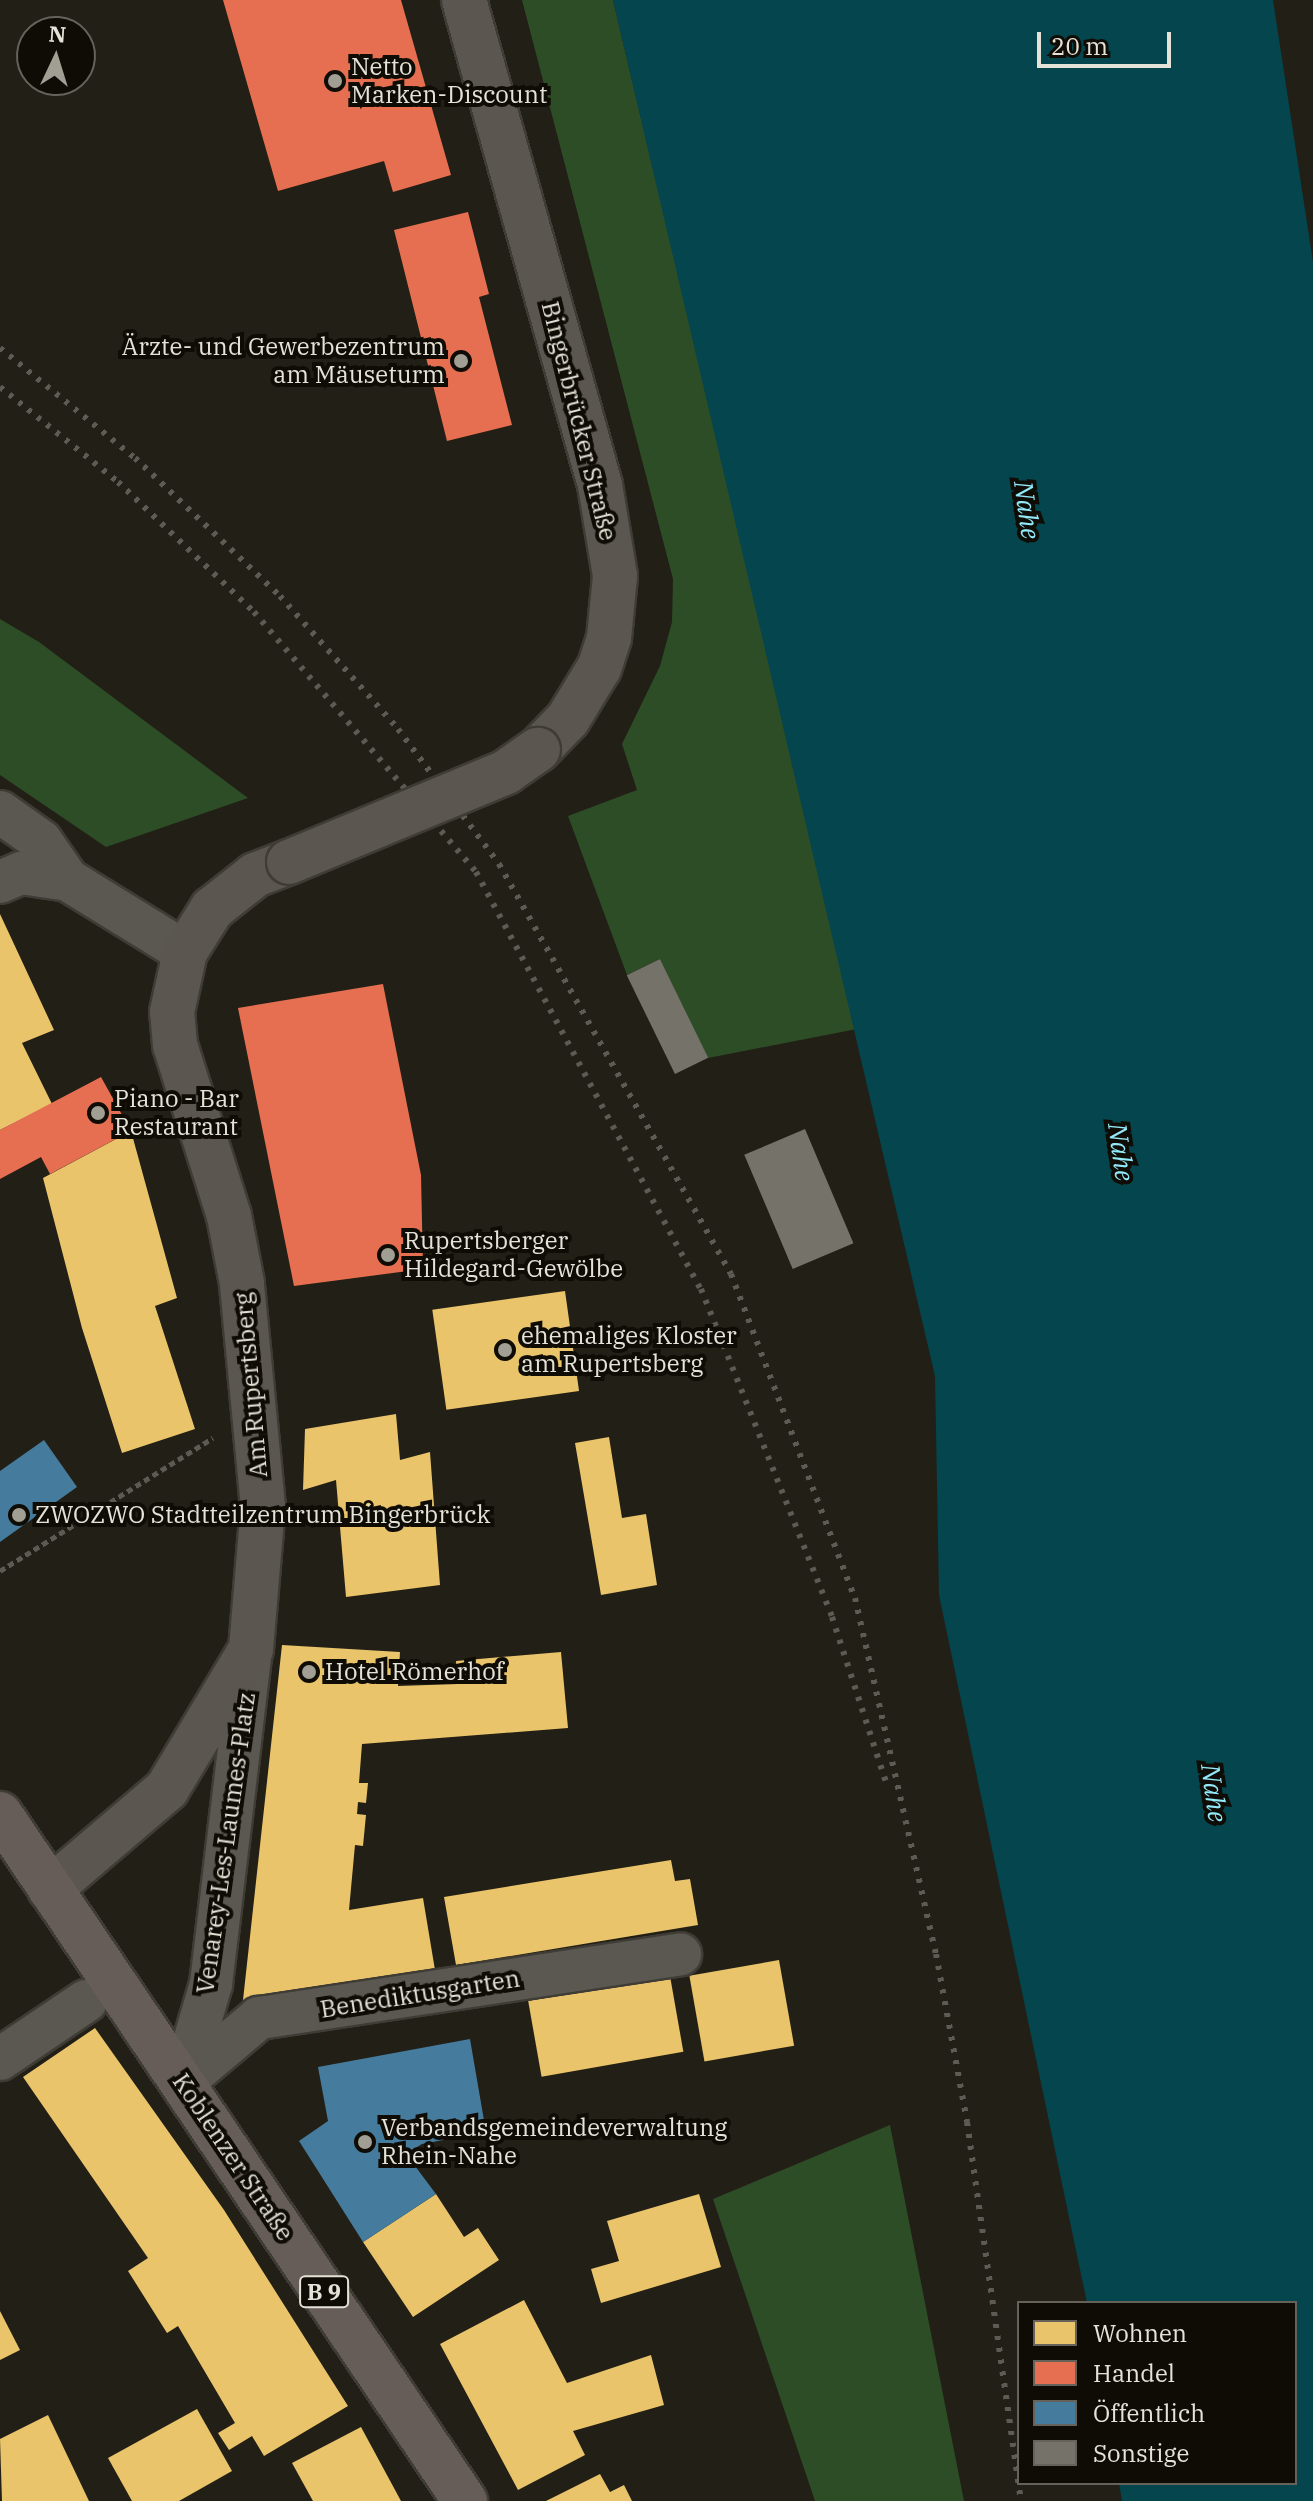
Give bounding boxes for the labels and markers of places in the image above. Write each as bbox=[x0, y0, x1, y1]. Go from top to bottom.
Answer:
place label: Netto Marken-Discount bbox=[351, 53, 548, 109]
marker: Netto Marken-Discount bbox=[326, 72, 344, 90]
place label: Ärzte- und Gewerbezentrum am Mäuseturm bbox=[122, 333, 445, 389]
marker: Ärzte- und Gewerbezentrum am Mäuseturm bbox=[452, 352, 470, 370]
place label: Piano - Bar Restaurant bbox=[114, 1085, 239, 1141]
marker: Piano - Bar Restaurant bbox=[89, 1104, 107, 1122]
place label: Rupertsberger Hildegard-Gewölbe bbox=[404, 1227, 623, 1283]
marker: Rupertsberger Hildegard-Gewölbe bbox=[379, 1246, 397, 1264]
place label: ehemaliges Kloster am Rupertsberg bbox=[521, 1322, 737, 1378]
marker: ehemaliges Kloster am Rupertsberg bbox=[496, 1341, 514, 1359]
place label: ZWOZWO Stadtteilzentrum Bingerbrück bbox=[35, 1501, 491, 1529]
marker: ZWOZWO Stadtteilzentrum Bingerbrück bbox=[10, 1506, 28, 1524]
place label: Hotel Römerhof bbox=[325, 1658, 504, 1686]
marker: Hotel Römerhof bbox=[300, 1663, 318, 1681]
place label: Verbandsgemeindeverwaltung Rhein-Nahe bbox=[381, 2114, 727, 2170]
marker: Verbandsgemeindeverwaltung Rhein-Nahe bbox=[356, 2133, 374, 2151]

